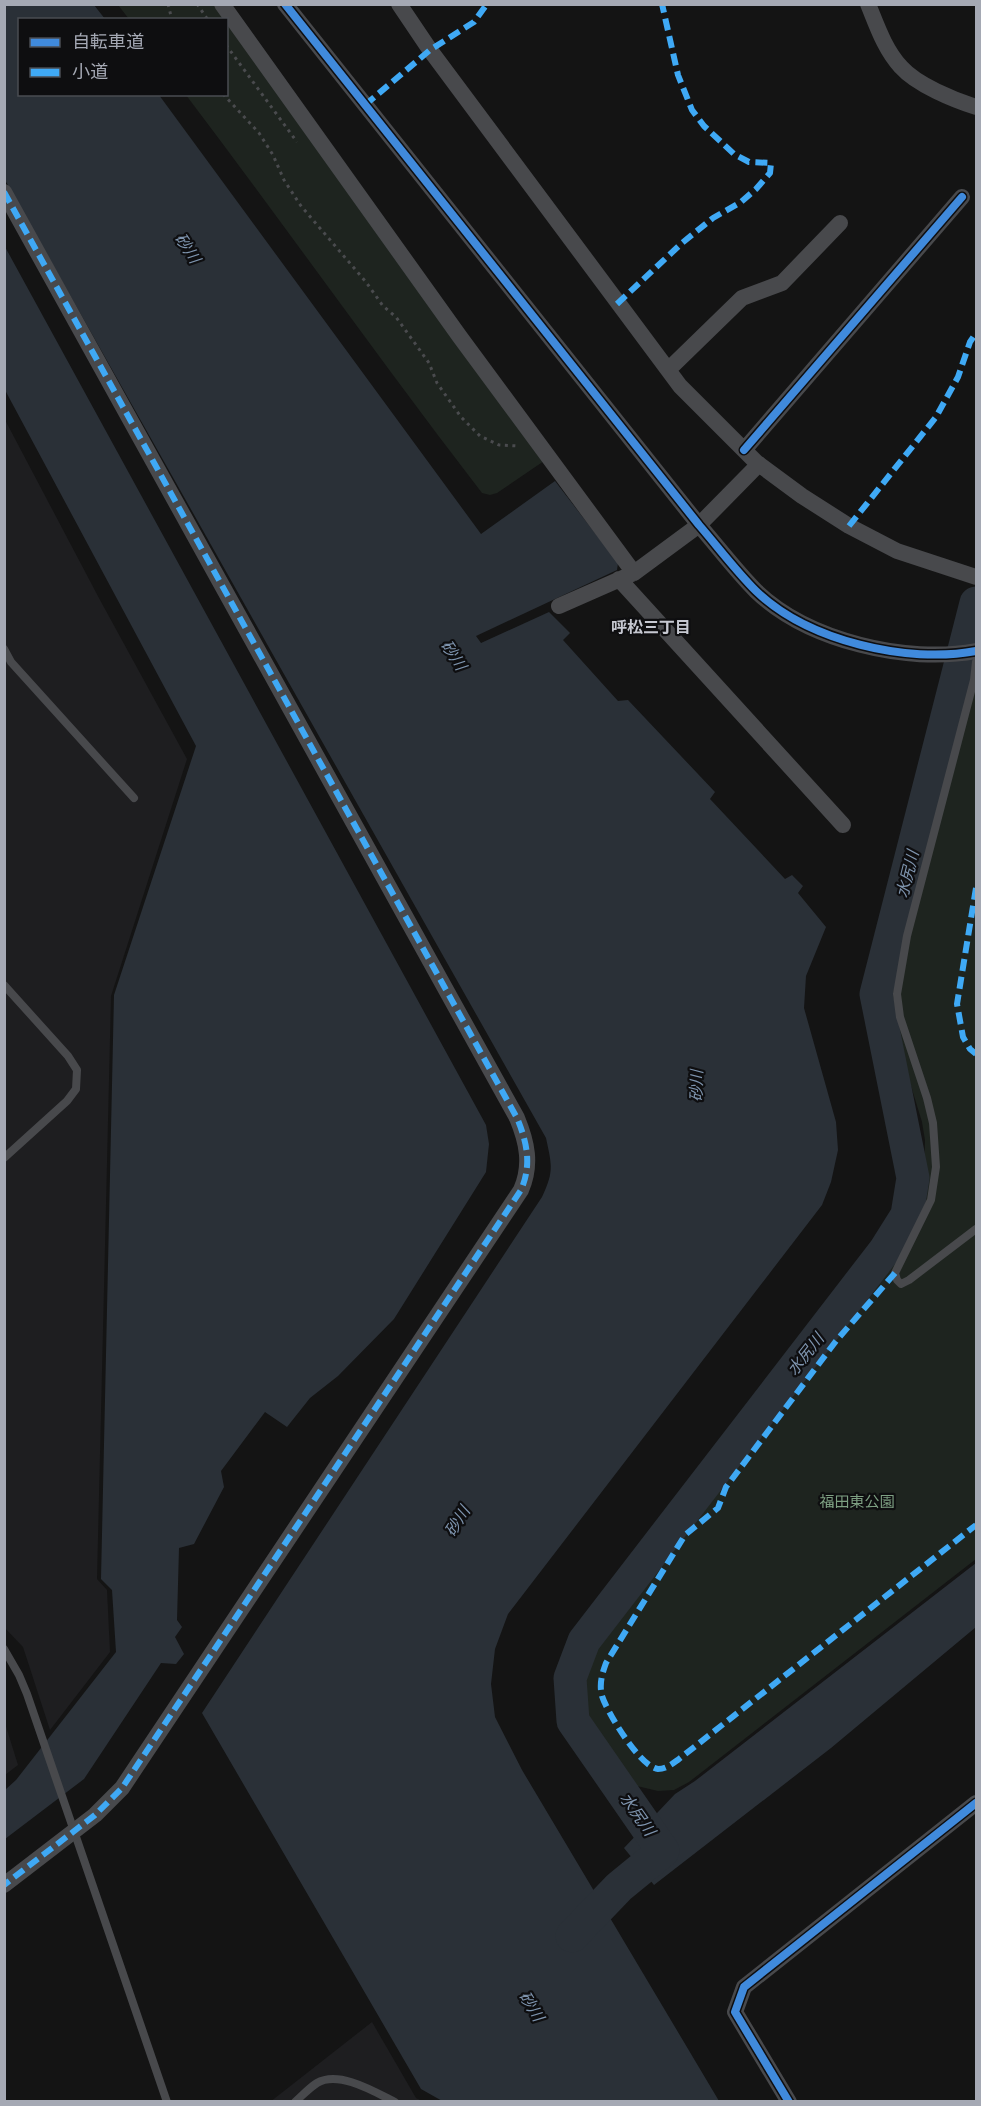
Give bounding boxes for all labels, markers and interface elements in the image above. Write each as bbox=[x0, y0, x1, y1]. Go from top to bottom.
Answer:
legend bbox=[18, 18, 228, 96]
text: 自転車道 bbox=[72, 29, 144, 53]
text: 小道 bbox=[72, 59, 108, 83]
water label: 砂川 bbox=[170, 229, 207, 269]
district label: 呼松三丁目 bbox=[611, 616, 691, 638]
water label: 砂川 bbox=[436, 636, 473, 676]
water label: 水尻川 bbox=[891, 846, 924, 900]
water label: 砂川 bbox=[685, 1068, 707, 1102]
water label: 水尻川 bbox=[782, 1327, 830, 1380]
park label: 福田東公園 bbox=[819, 1491, 895, 1511]
water label: 砂川 bbox=[439, 1500, 476, 1540]
water label: 水尻川 bbox=[615, 1788, 662, 1842]
water label: 砂川 bbox=[514, 1987, 551, 2027]

